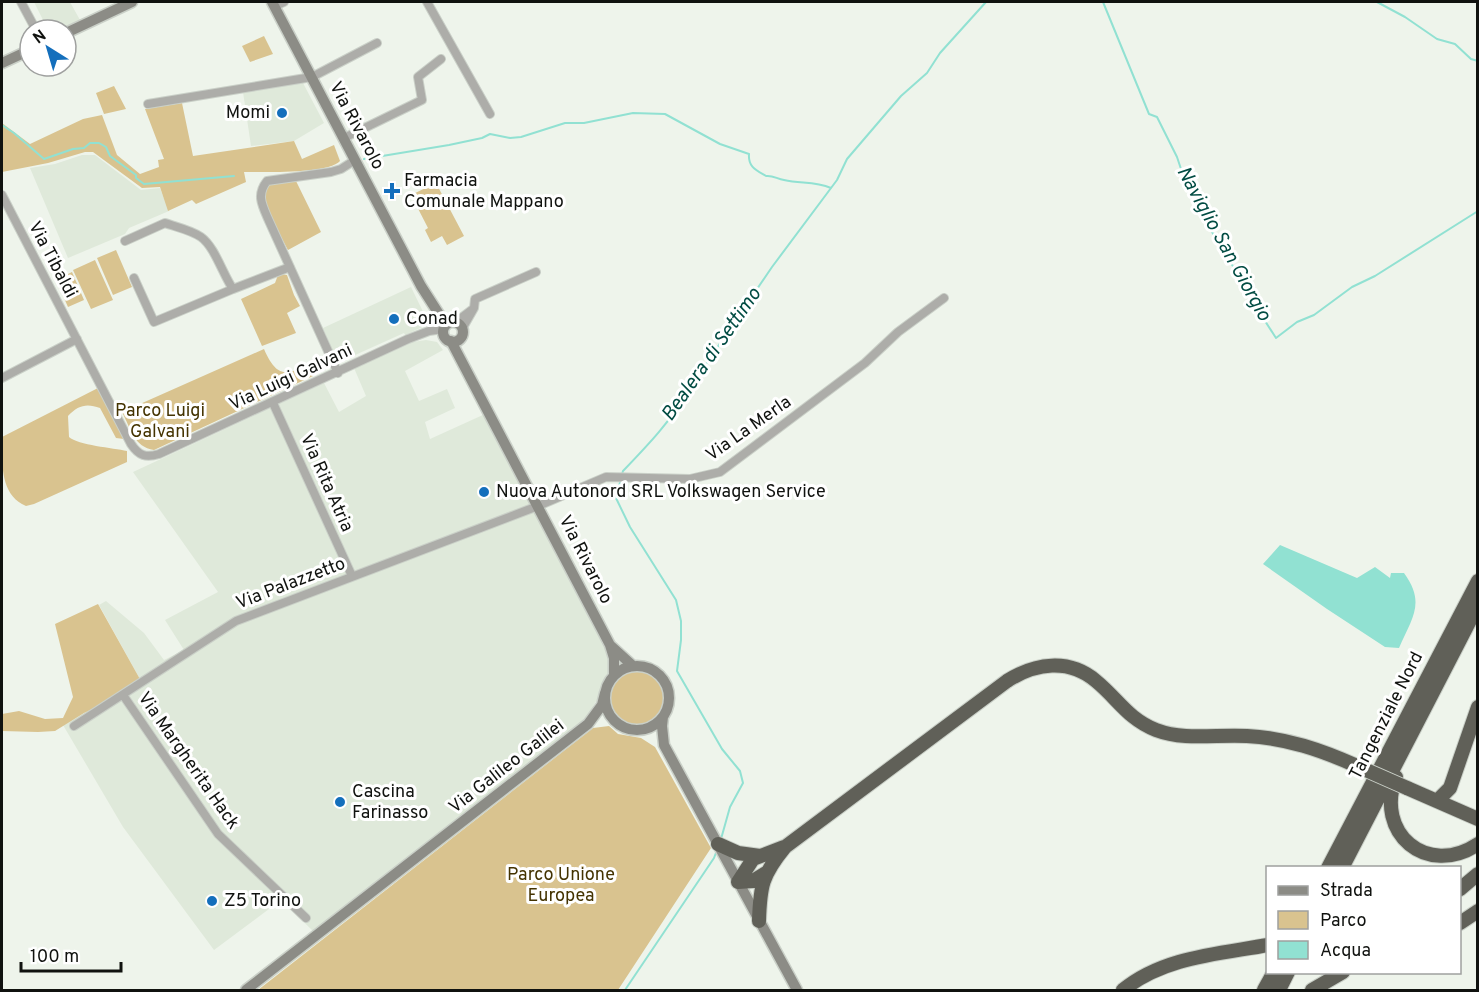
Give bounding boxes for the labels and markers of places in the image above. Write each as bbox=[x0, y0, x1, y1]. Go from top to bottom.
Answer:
place label: Momi bbox=[226, 102, 270, 125]
marker: Momi bbox=[275, 106, 289, 120]
place label: Farmacia Comunale Mappano bbox=[404, 170, 564, 214]
marker: Farmacia Comunale Mappano bbox=[385, 184, 399, 198]
place label: Conad bbox=[406, 308, 458, 331]
marker: Conad bbox=[387, 312, 401, 326]
place label: Nuova Autonord SRL Volkswagen Service bbox=[496, 481, 826, 504]
marker: Nuova Autonord SRL Volkswagen Service bbox=[477, 485, 491, 499]
place label: Cascina Farinasso bbox=[352, 781, 428, 825]
marker: Cascina Farinasso bbox=[333, 795, 347, 809]
place label: Z5 Torino bbox=[224, 890, 301, 913]
marker: Z5 Torino bbox=[205, 894, 219, 908]

